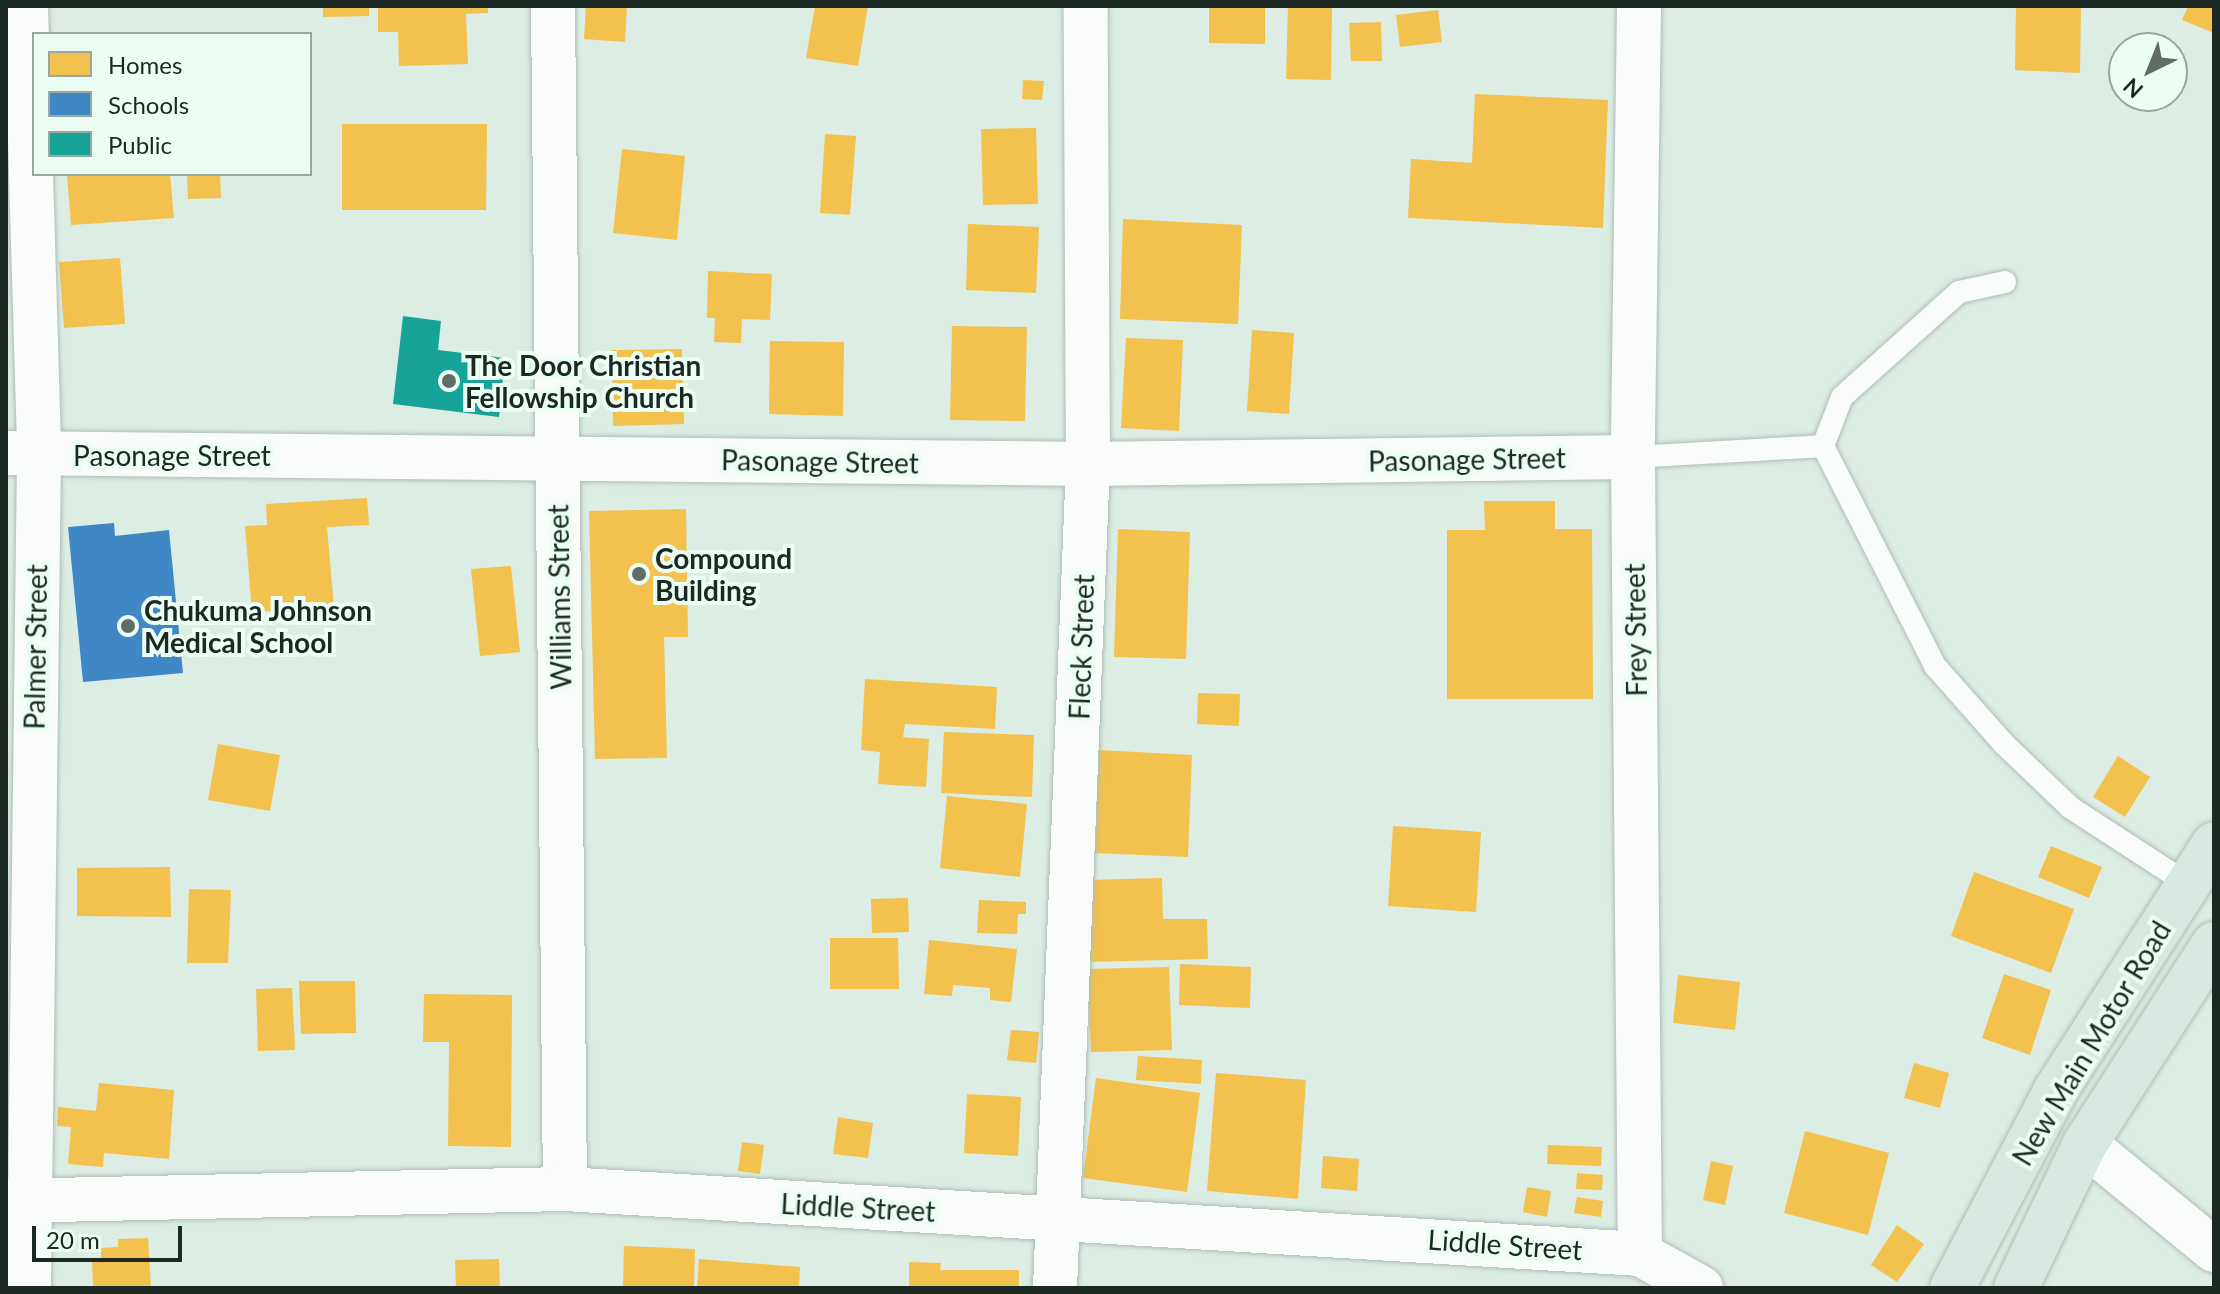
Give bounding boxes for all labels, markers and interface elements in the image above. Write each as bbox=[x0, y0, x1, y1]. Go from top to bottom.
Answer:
legend bbox=[32, 32, 312, 176]
north arrow bbox=[2108, 32, 2188, 112]
text: Homes bbox=[108, 50, 182, 79]
text: N bbox=[2117, 73, 2148, 104]
text: Schools bbox=[108, 90, 189, 119]
text: Public bbox=[108, 130, 172, 159]
place label: The Door Christian Fellowship Church bbox=[465, 348, 702, 414]
marker: The Door Christian Fellowship Church bbox=[440, 372, 458, 390]
street label: Pasonage Street bbox=[73, 438, 271, 472]
street label: Pasonage Street bbox=[1368, 440, 1566, 478]
street label: Pasonage Street bbox=[721, 442, 919, 480]
street label: Williams Street bbox=[541, 504, 577, 690]
place label: Compound Building bbox=[655, 541, 792, 607]
street label: Frey Street bbox=[1617, 563, 1653, 697]
street label: Palmer Street bbox=[17, 564, 53, 730]
marker: Compound Building bbox=[630, 565, 648, 583]
street label: Fleck Street bbox=[1062, 574, 1100, 720]
place label: Chukuma Johnson Medical School bbox=[144, 593, 373, 659]
marker: Chukuma Johnson Medical School bbox=[119, 617, 137, 635]
street label: New Main Motor Road bbox=[2004, 914, 2178, 1172]
street label: Liddle Street bbox=[780, 1186, 936, 1228]
scale bar bbox=[36, 1210, 186, 1260]
street label: Liddle Street bbox=[1427, 1222, 1583, 1266]
text: 20 m bbox=[46, 1225, 100, 1254]

